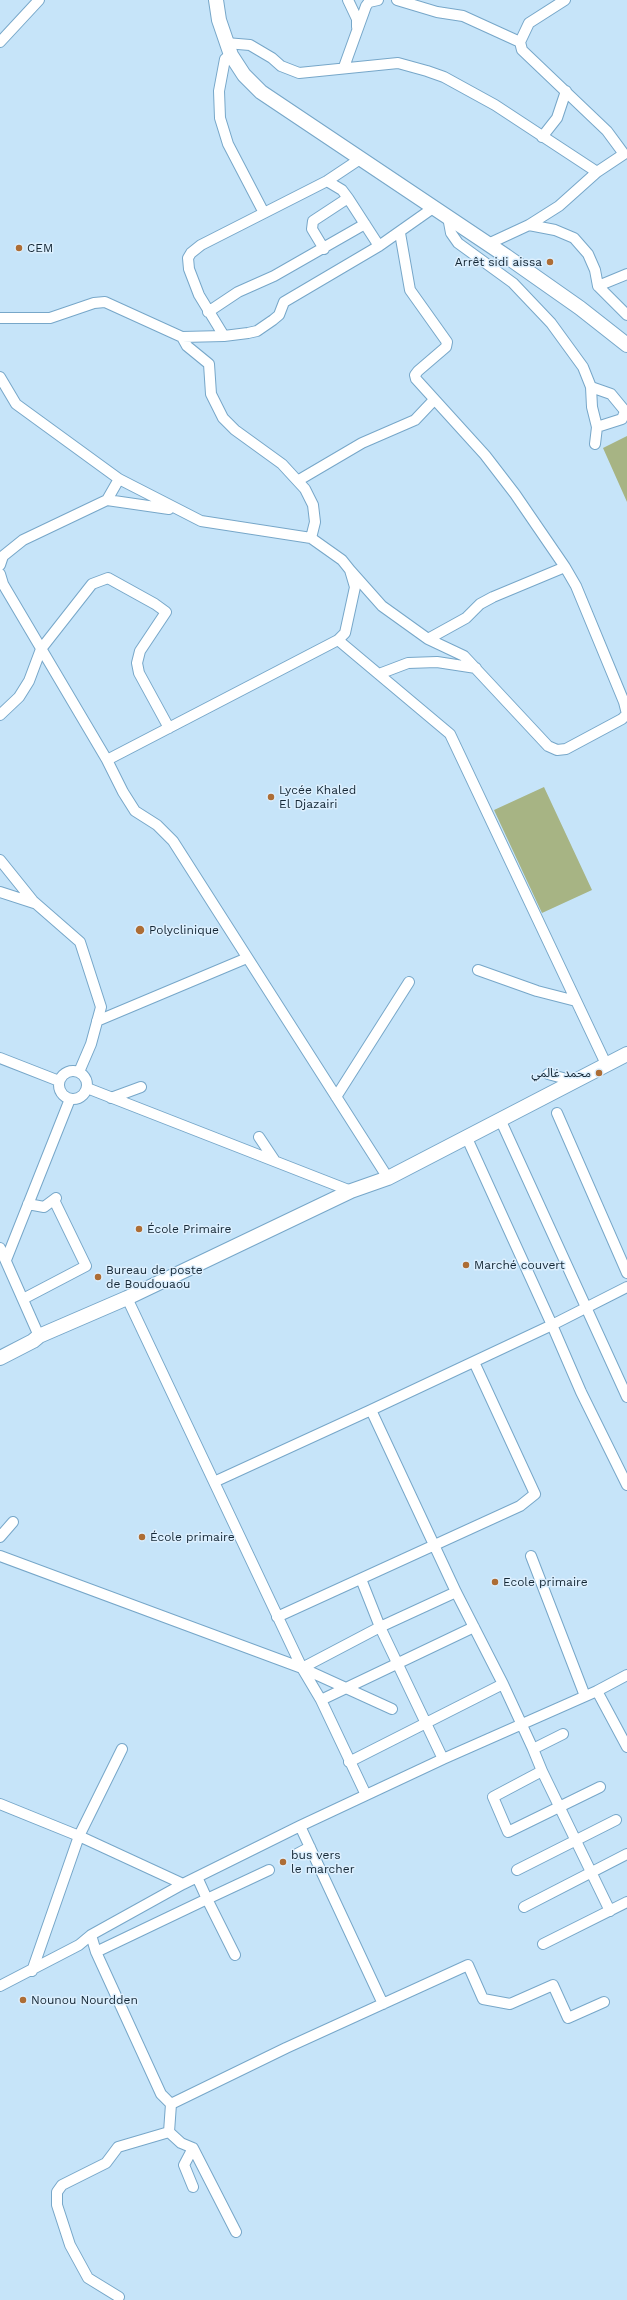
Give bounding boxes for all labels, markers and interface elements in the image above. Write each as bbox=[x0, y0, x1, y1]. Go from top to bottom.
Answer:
place label: CEM bbox=[27, 241, 53, 255]
marker: CEM bbox=[14, 243, 24, 253]
place label: Arrêt sidi aissa bbox=[455, 255, 542, 269]
marker: Arrêt sidi aissa bbox=[545, 257, 555, 267]
place label: Lycée Khaled El Djazairi bbox=[279, 783, 356, 811]
marker: Lycée Khaled El Djazairi bbox=[266, 792, 276, 802]
place label: Polyclinique bbox=[149, 923, 219, 937]
marker: Polyclinique bbox=[134, 924, 146, 936]
place label: محمد غالمي bbox=[531, 1066, 591, 1080]
marker: محمد غالمي bbox=[594, 1068, 604, 1078]
place label: École Primaire bbox=[147, 1222, 231, 1236]
marker: École Primaire bbox=[134, 1224, 144, 1234]
place label: Marché couvert bbox=[474, 1258, 565, 1272]
marker: Marché couvert bbox=[461, 1260, 471, 1270]
place label: Bureau de poste de Boudouaou bbox=[106, 1263, 203, 1291]
marker: Bureau de poste de Boudouaou bbox=[93, 1272, 103, 1282]
place label: École primaire bbox=[150, 1530, 235, 1544]
marker: École primaire bbox=[137, 1532, 147, 1542]
place label: Ecole primaire bbox=[503, 1575, 588, 1589]
marker: Ecole primaire bbox=[490, 1577, 500, 1587]
place label: bus vers le marcher bbox=[291, 1848, 355, 1876]
marker: bus vers le marcher bbox=[278, 1857, 288, 1867]
place label: Nounou Nourdden bbox=[31, 1993, 138, 2007]
marker: Nounou Nourdden bbox=[18, 1995, 28, 2005]

